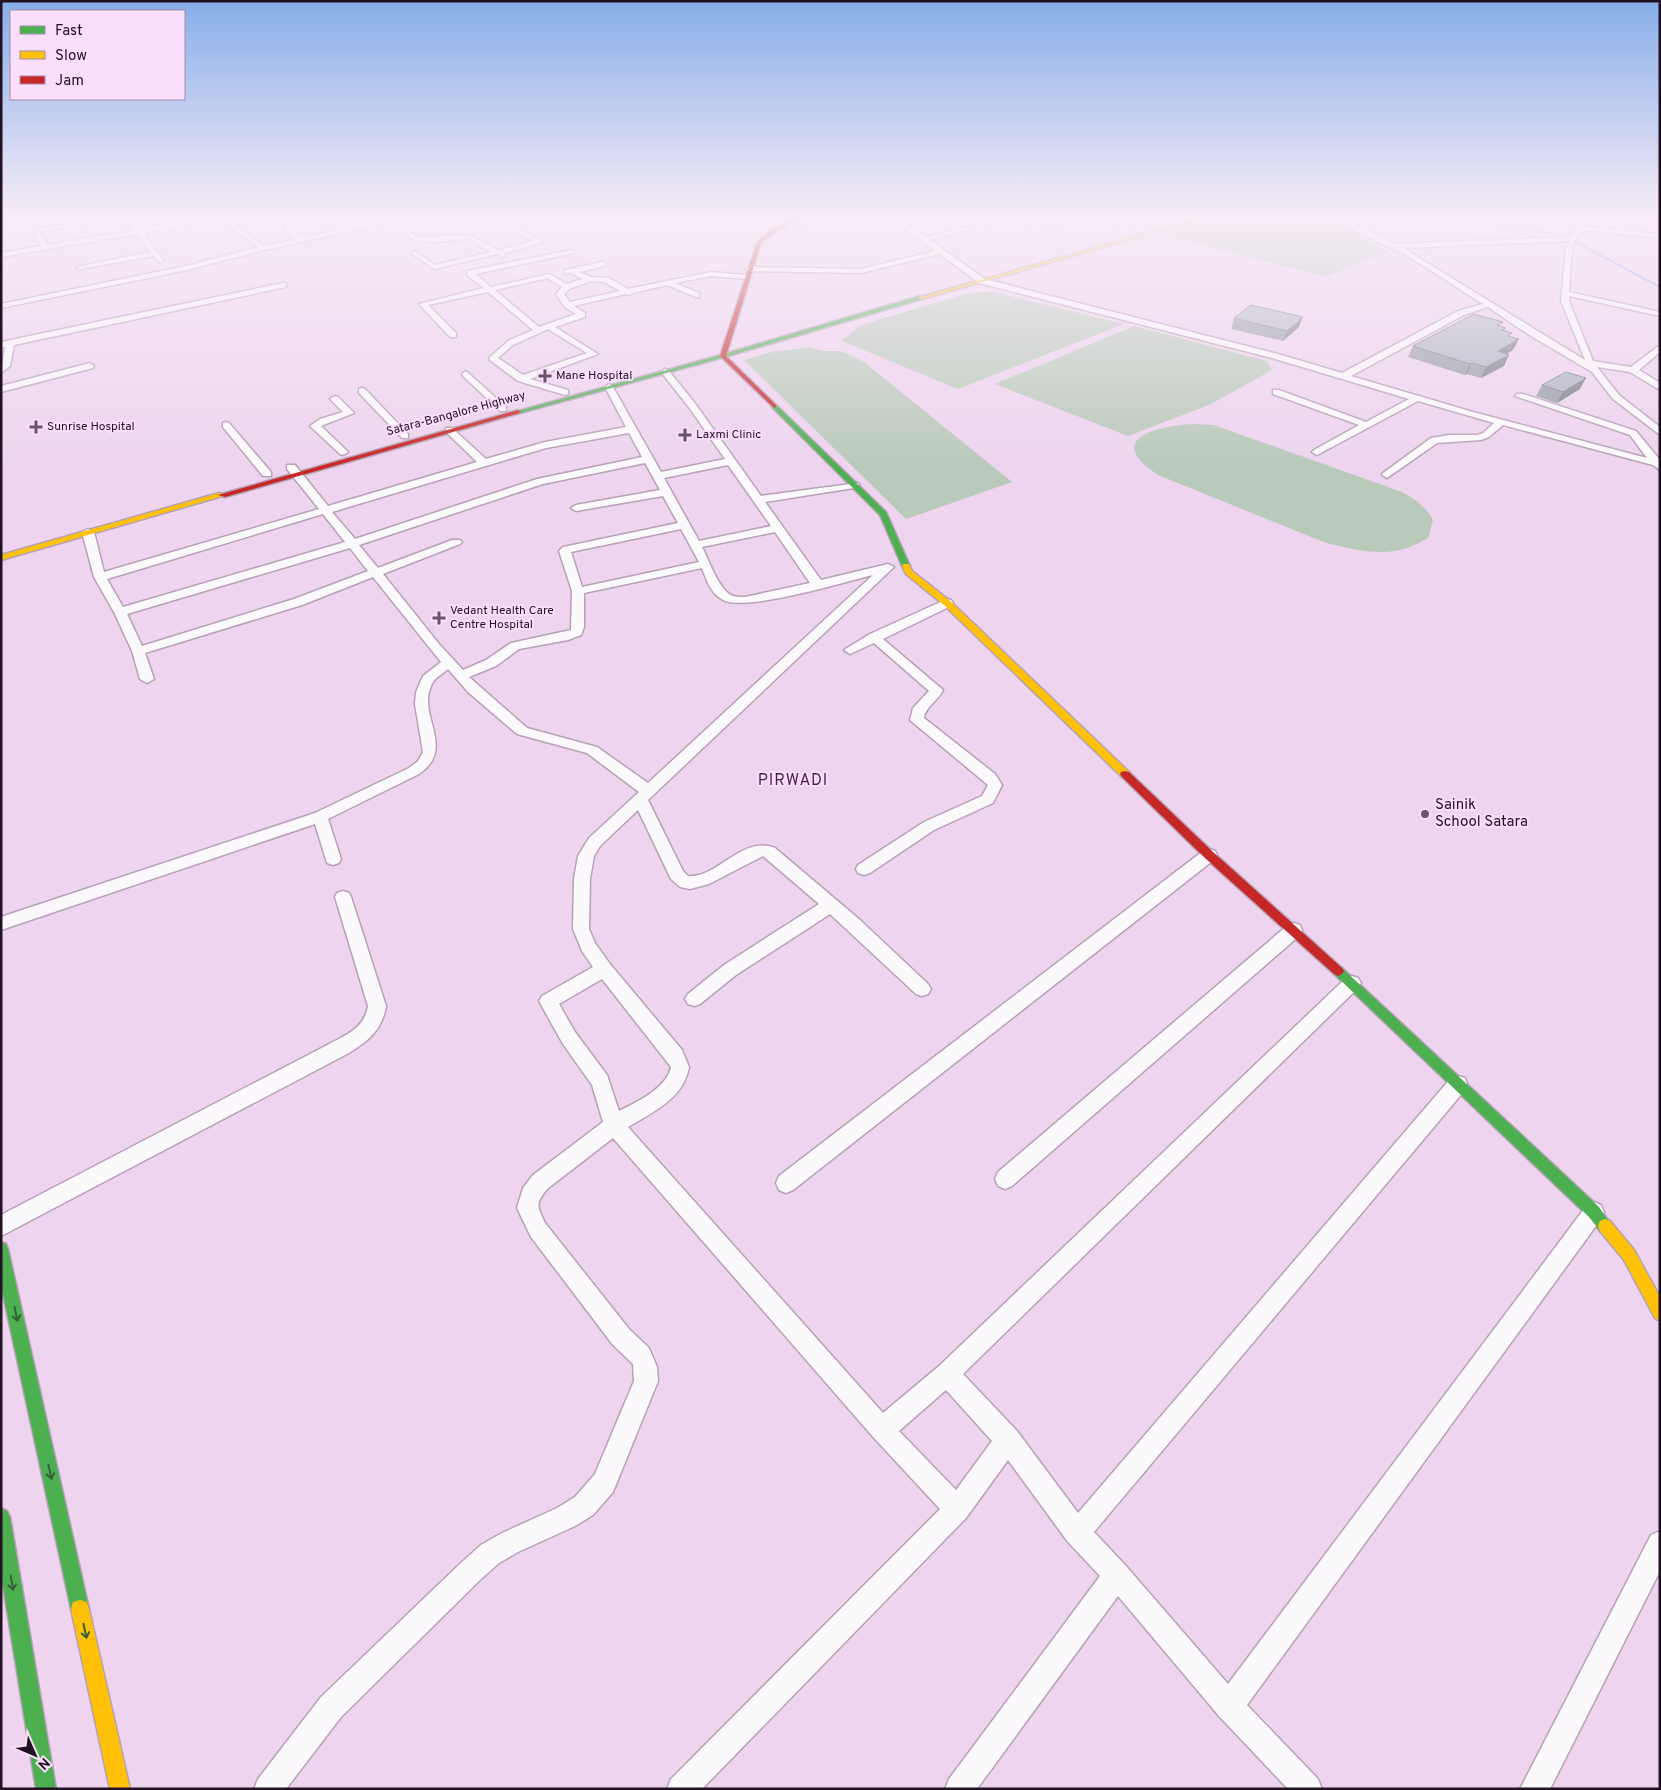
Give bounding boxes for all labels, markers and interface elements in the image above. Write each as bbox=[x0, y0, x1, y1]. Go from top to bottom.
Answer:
legend bbox=[10, 10, 185, 100]
text: Fast bbox=[55, 22, 83, 41]
text: Slow bbox=[55, 47, 87, 66]
text: Jam bbox=[55, 72, 84, 91]
place label: Mane Hospital bbox=[556, 368, 632, 384]
marker: Mane Hospital bbox=[538, 369, 552, 383]
street label: Satara-Bangalore Highway bbox=[385, 388, 527, 440]
place label: Sunrise Hospital bbox=[47, 419, 135, 435]
marker: Sunrise Hospital bbox=[29, 420, 43, 434]
place label: Laxmi Clinic bbox=[696, 427, 761, 443]
marker: Laxmi Clinic bbox=[678, 428, 692, 442]
place label: Vedant Health Care Centre Hospital bbox=[450, 603, 554, 633]
marker: Vedant Health Care Centre Hospital bbox=[432, 611, 446, 625]
district label: PIRWADI bbox=[758, 771, 828, 791]
place label: Sainik School Satara bbox=[1435, 796, 1528, 832]
marker: Sainik School Satara bbox=[1419, 808, 1431, 820]
one-way arrow bbox=[11, 1305, 21, 1321]
one-way arrow bbox=[46, 1464, 56, 1480]
one-way arrow bbox=[7, 1574, 17, 1590]
one-way arrow bbox=[81, 1623, 91, 1639]
north arrow bbox=[10, 1730, 60, 1780]
text: N bbox=[34, 1754, 53, 1773]

